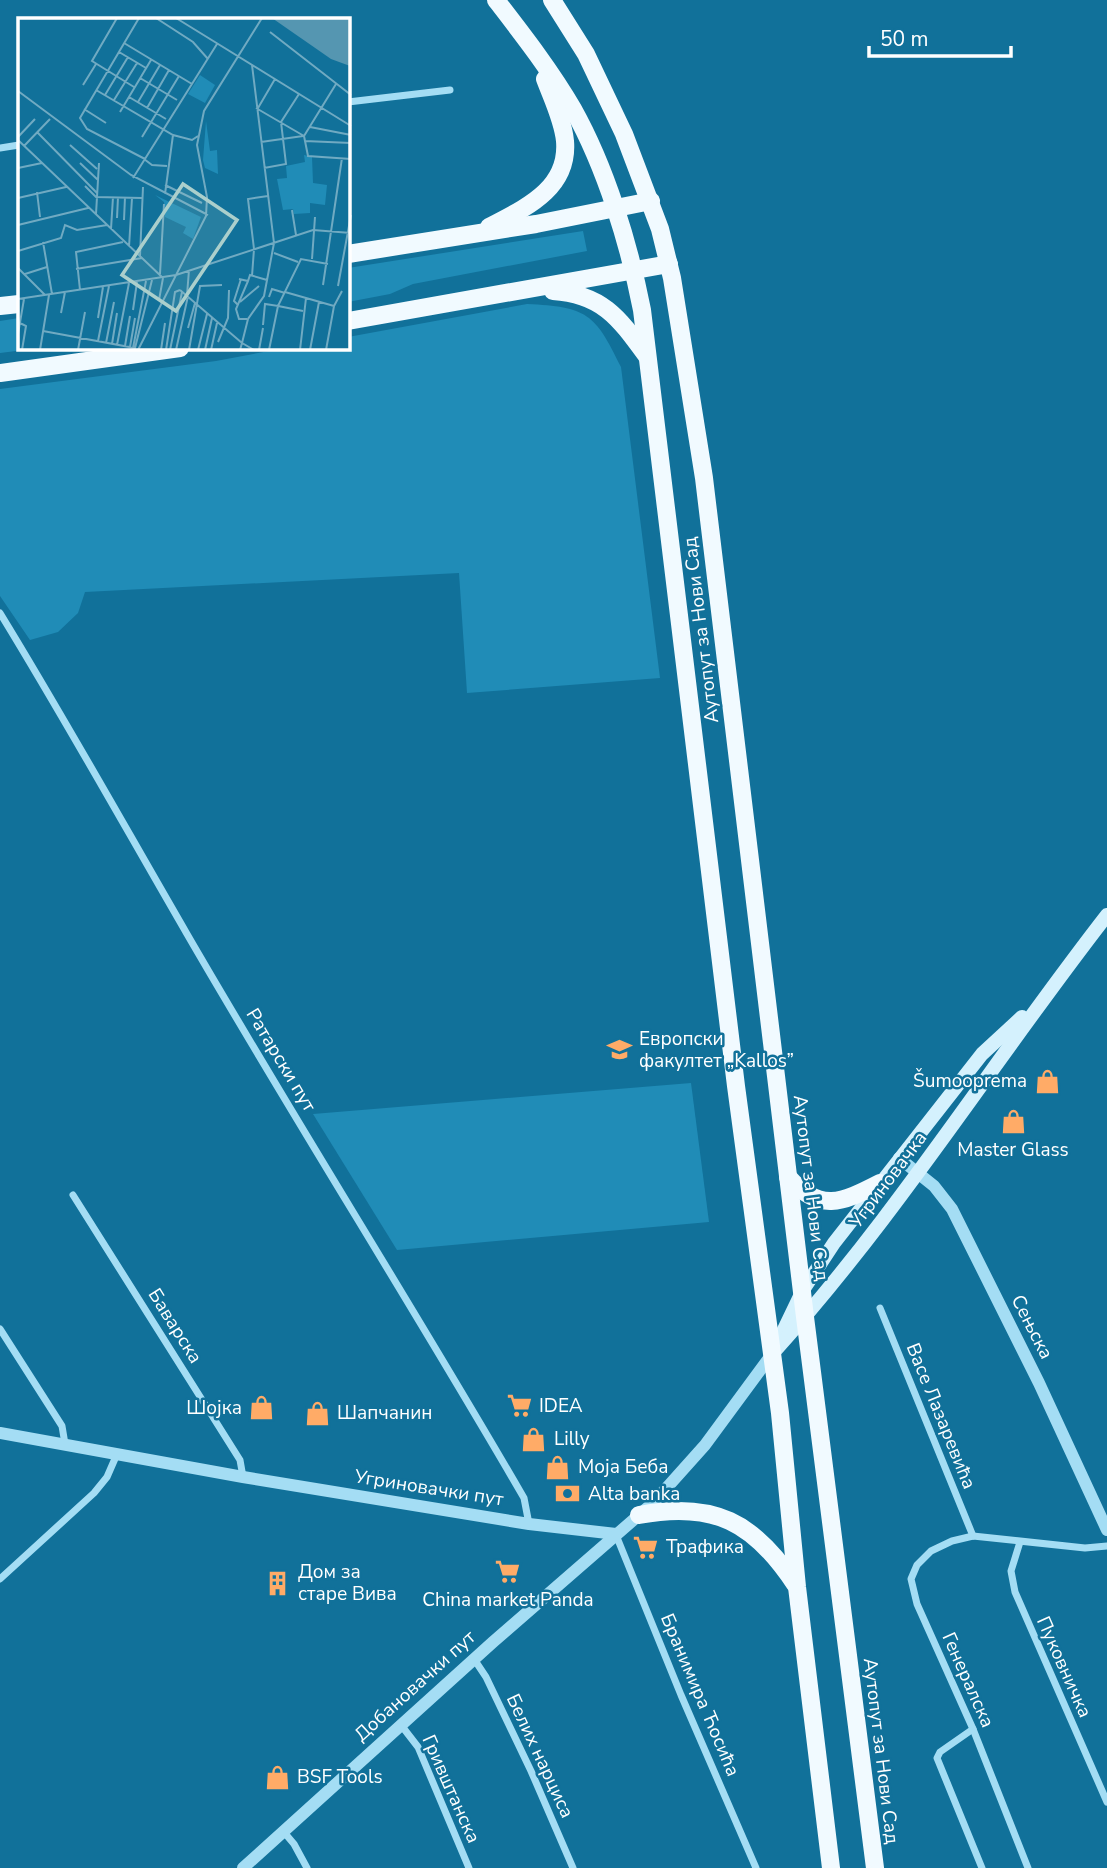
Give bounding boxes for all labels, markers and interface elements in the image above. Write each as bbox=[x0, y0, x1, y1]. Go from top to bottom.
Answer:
scale bar bbox=[869, 14, 1011, 58]
inset map bbox=[18, 18, 350, 350]
text: 50 m bbox=[880, 25, 929, 53]
street label: Аутопут за Нови Сад bbox=[677, 535, 725, 725]
street label: Ратарски пут bbox=[240, 1003, 322, 1117]
place label: Европски факултет „Kallos” bbox=[639, 1026, 794, 1074]
school or university icon: Европски факултет „Kallos” bbox=[605, 1036, 633, 1064]
shop icon: Šumooprema bbox=[1033, 1067, 1061, 1095]
place label: Šumooprema bbox=[913, 1068, 1027, 1094]
street label: Аутопут за Нови Сад bbox=[787, 1093, 835, 1283]
shop icon: Master Glass bbox=[999, 1108, 1027, 1136]
street label: Угриновачка bbox=[842, 1126, 933, 1235]
place label: Master Glass bbox=[957, 1137, 1069, 1163]
street label: Баварска bbox=[142, 1284, 208, 1368]
street label: Сењска bbox=[1005, 1290, 1059, 1364]
street label: Васе Лазаревића bbox=[900, 1339, 982, 1493]
supermarket icon: IDEA bbox=[505, 1392, 533, 1420]
place label: IDEA bbox=[539, 1393, 583, 1419]
shop icon: Шојка bbox=[248, 1394, 276, 1422]
place label: Шојка bbox=[186, 1395, 242, 1421]
shop icon: Шапчанин bbox=[303, 1399, 331, 1427]
place label: Шапчанин bbox=[337, 1400, 432, 1426]
shop icon: Lilly bbox=[520, 1425, 548, 1453]
place label: Lilly bbox=[554, 1426, 590, 1452]
shop icon: Моја Беба bbox=[544, 1453, 572, 1481]
place label: Моја Беба bbox=[578, 1454, 669, 1480]
street label: Угриновачки пут bbox=[352, 1463, 506, 1513]
bank icon: Alta banka bbox=[554, 1480, 582, 1508]
place label: Alta banka bbox=[588, 1481, 680, 1507]
supermarket icon: Трафика bbox=[632, 1533, 660, 1561]
place label: Трафика bbox=[666, 1534, 744, 1560]
supermarket icon: China market Panda bbox=[494, 1558, 522, 1586]
place label: Дом за старе Вива bbox=[298, 1559, 397, 1607]
building icon: Дом за старе Вива bbox=[264, 1569, 292, 1597]
place label: China market Panda bbox=[422, 1587, 594, 1613]
street label: Бранимира Ћосића bbox=[654, 1610, 746, 1780]
street label: Пуковничка bbox=[1030, 1612, 1098, 1722]
street label: Добановачки пут bbox=[349, 1624, 482, 1748]
street label: Генералска bbox=[936, 1628, 1000, 1732]
street label: Аутопут за Нови Сад bbox=[857, 1656, 905, 1846]
street label: Белих нарциса bbox=[500, 1690, 580, 1822]
street label: Гривштанска bbox=[416, 1731, 486, 1847]
shop icon: BSF Tools bbox=[263, 1763, 291, 1791]
place label: BSF Tools bbox=[297, 1764, 383, 1790]

